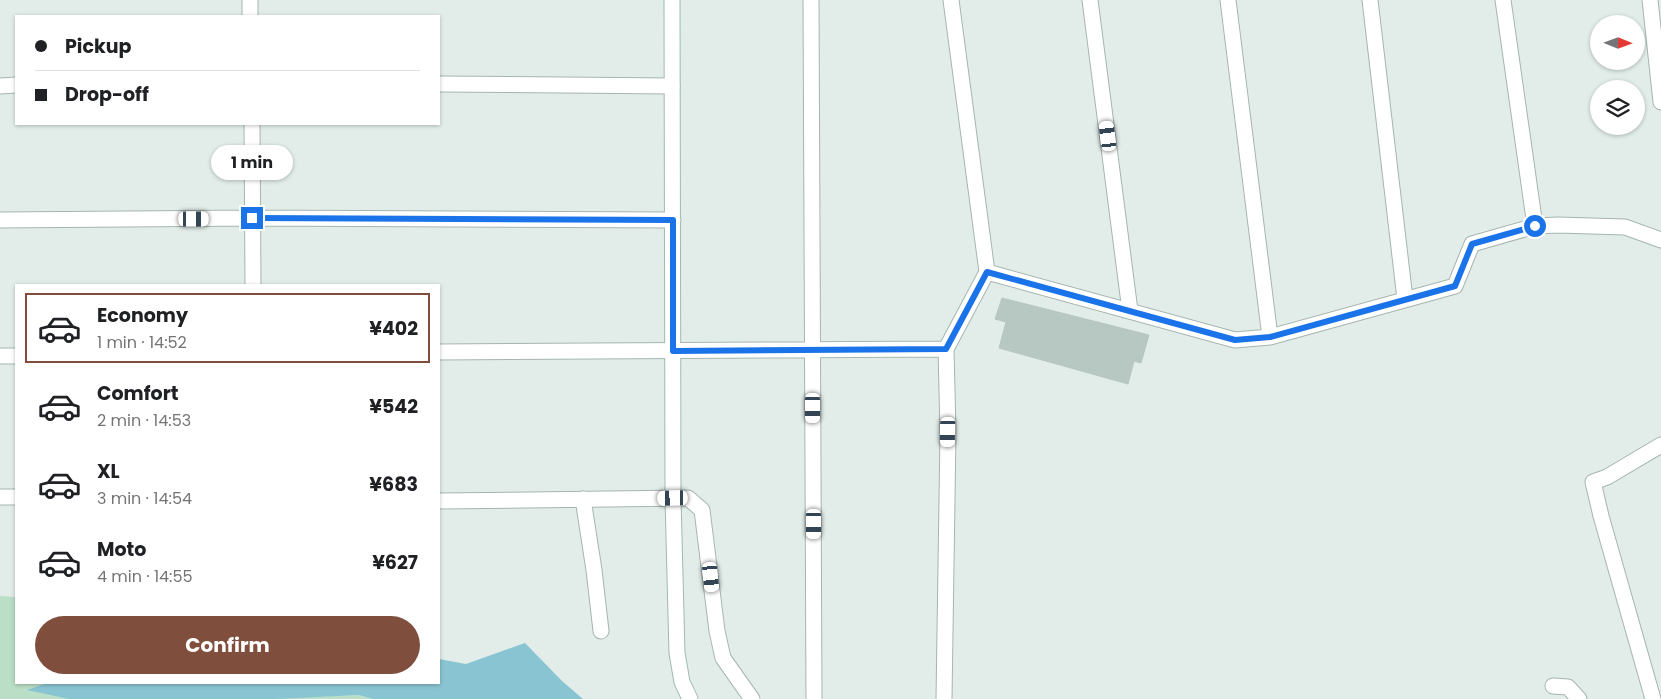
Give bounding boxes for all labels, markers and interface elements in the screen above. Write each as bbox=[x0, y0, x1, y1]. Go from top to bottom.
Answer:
north arrow bbox=[1590, 15, 1645, 70]
map controls bbox=[1590, 15, 1645, 135]
text: Pickup bbox=[65, 33, 131, 60]
button: layers bbox=[1590, 80, 1645, 135]
text: Drop-off bbox=[65, 81, 149, 108]
car bbox=[1098, 120, 1117, 152]
callout: 1 min bbox=[211, 146, 293, 180]
text: 1 min bbox=[231, 151, 273, 174]
route end bbox=[241, 207, 263, 229]
car bbox=[179, 212, 209, 227]
route start bbox=[1524, 215, 1546, 237]
text: Economy bbox=[97, 302, 188, 329]
icon: car bbox=[37, 306, 82, 351]
text: ¥402 bbox=[369, 315, 418, 342]
text: 1 min · 14:52 bbox=[97, 331, 187, 354]
text: Comfort bbox=[97, 380, 179, 407]
icon: car bbox=[37, 384, 82, 429]
text: ¥542 bbox=[369, 393, 418, 420]
car bbox=[805, 393, 820, 423]
text: 2 min · 14:53 bbox=[97, 409, 191, 432]
car bbox=[940, 417, 955, 447]
text: XL bbox=[97, 458, 120, 485]
icon: car bbox=[37, 462, 82, 507]
text: ¥683 bbox=[369, 471, 418, 498]
text: 3 min · 14:54 bbox=[97, 487, 192, 510]
car bbox=[657, 490, 688, 506]
car bbox=[806, 509, 821, 539]
text: Moto bbox=[97, 536, 146, 563]
icon: car bbox=[37, 540, 82, 585]
text: ¥627 bbox=[372, 549, 418, 576]
car bbox=[701, 561, 720, 593]
text: 4 min · 14:55 bbox=[97, 565, 193, 588]
button: Confirm bbox=[35, 616, 420, 674]

